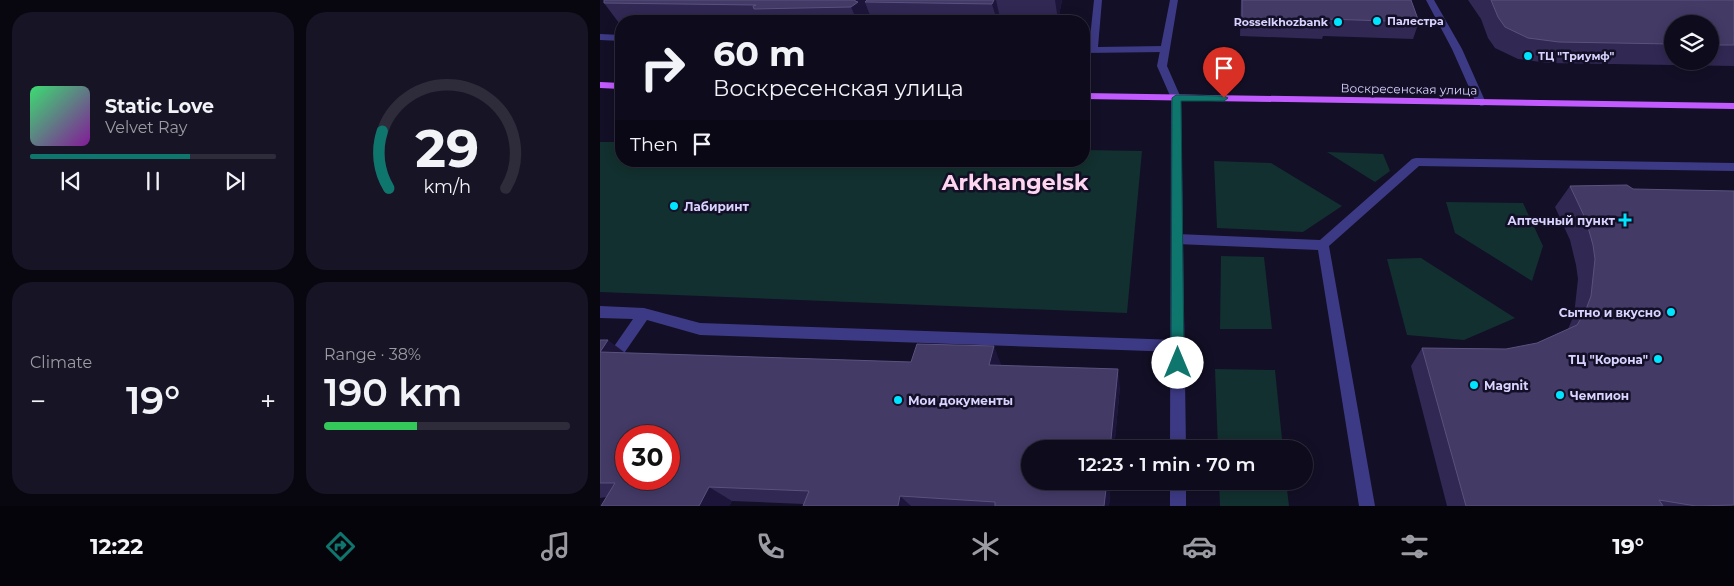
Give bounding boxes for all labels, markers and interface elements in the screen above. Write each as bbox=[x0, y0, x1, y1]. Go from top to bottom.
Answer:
place label: Палестра bbox=[1387, 14, 1444, 28]
place label: Rosselkhozbank bbox=[1234, 15, 1329, 29]
marker: Палестра bbox=[1371, 15, 1383, 27]
map controls bbox=[1664, 15, 1719, 70]
button: layers bbox=[1664, 15, 1719, 70]
marker: Rosselkhozbank bbox=[1332, 16, 1344, 28]
text: 60 m bbox=[713, 32, 806, 75]
icon: right bbox=[630, 35, 695, 100]
pin bbox=[1203, 47, 1245, 98]
place label: ТЦ "Триумф" bbox=[1538, 49, 1615, 63]
marker: ТЦ "Триумф" bbox=[1522, 50, 1534, 62]
icon: arrive bbox=[1210, 54, 1238, 82]
text: Воскресенская улица bbox=[713, 75, 964, 102]
street label: Воскресенская улица bbox=[1341, 80, 1477, 98]
text: Static Love bbox=[105, 95, 214, 118]
text: 29 bbox=[415, 117, 479, 180]
text: Velvet Ray bbox=[105, 118, 187, 137]
icon: arrive bbox=[688, 130, 716, 158]
text: Then bbox=[630, 133, 678, 156]
icon: previous bbox=[57, 167, 85, 195]
icon: pause bbox=[139, 167, 167, 195]
icon: next bbox=[221, 167, 249, 195]
district label: Arkhangelsk bbox=[941, 169, 1089, 196]
text: km/h bbox=[423, 176, 471, 197]
place label: Лабиринт bbox=[684, 199, 750, 214]
marker: Лабиринт bbox=[668, 200, 680, 212]
place label: Аптечный пункт bbox=[1507, 213, 1616, 228]
marker: Аптечный пункт bbox=[1619, 214, 1631, 226]
place label: Сытно и вкусно bbox=[1559, 305, 1661, 320]
marker: Сытно и вкусно bbox=[1665, 306, 1677, 318]
position arrow bbox=[1151, 336, 1203, 388]
text: Range · 38% bbox=[324, 345, 421, 364]
place label: ТЦ "Корона" bbox=[1568, 352, 1648, 367]
text: Climate bbox=[30, 353, 92, 372]
marker: ТЦ "Корона" bbox=[1652, 353, 1664, 365]
text: 190 km bbox=[324, 369, 462, 416]
text: 19° bbox=[126, 377, 180, 424]
place label: Magnit bbox=[1484, 378, 1529, 393]
marker: Magnit bbox=[1468, 379, 1480, 391]
text: − bbox=[30, 384, 46, 418]
text: + bbox=[260, 384, 276, 418]
place label: Чемпион bbox=[1570, 388, 1629, 403]
marker: Чемпион bbox=[1554, 389, 1566, 401]
place label: Мои документы bbox=[908, 393, 1013, 408]
marker: Мои документы bbox=[892, 394, 904, 406]
speed limit sign: 30 bbox=[615, 425, 680, 490]
text: 12:23 · 1 min · 70 m bbox=[1078, 453, 1256, 476]
icon: directions bbox=[323, 529, 358, 564]
icon: music bbox=[538, 529, 573, 564]
icon: phone bbox=[753, 529, 788, 564]
icon: climate bbox=[968, 529, 1003, 564]
icon: car bbox=[1182, 529, 1217, 564]
icon: filters bbox=[1397, 529, 1432, 564]
text: 12:22 bbox=[90, 533, 143, 560]
text: 19° bbox=[1612, 533, 1644, 560]

